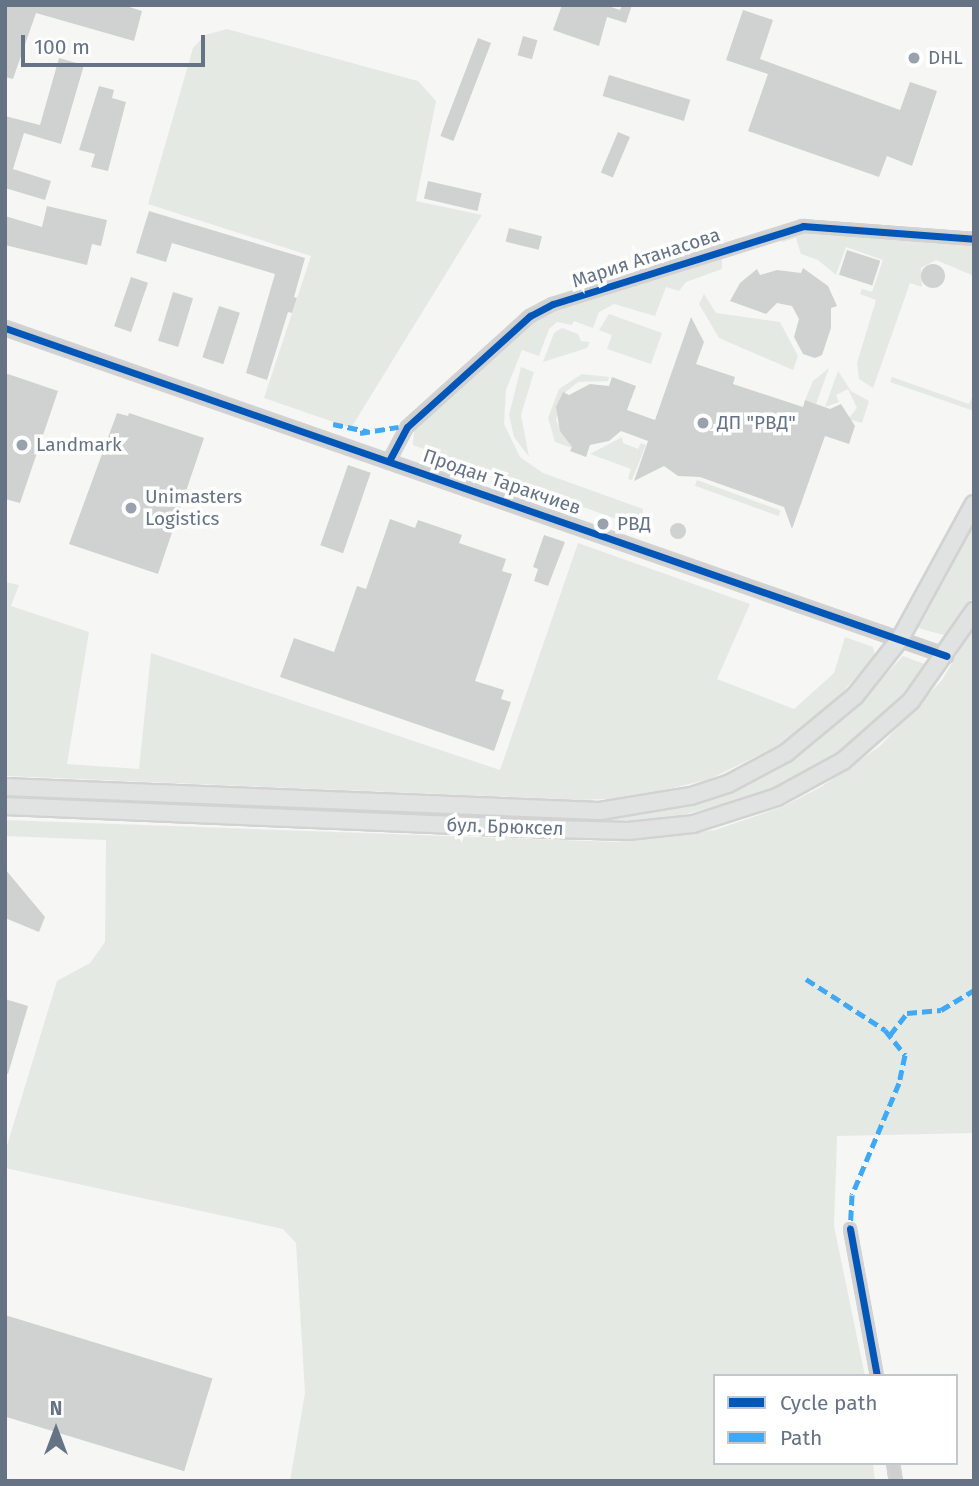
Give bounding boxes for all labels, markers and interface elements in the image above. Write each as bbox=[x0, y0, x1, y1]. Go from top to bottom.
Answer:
scale bar bbox=[24, 21, 208, 65]
text: 100 m bbox=[34, 34, 90, 60]
place label: DHL bbox=[928, 47, 963, 69]
marker: DHL bbox=[906, 50, 922, 66]
street label: Мария Атанасова bbox=[569, 223, 723, 293]
place label: ДП "РВД" bbox=[717, 412, 796, 434]
marker: ДП "РВД" bbox=[695, 415, 711, 431]
place label: Landmark bbox=[36, 434, 122, 456]
marker: Landmark bbox=[14, 437, 30, 453]
street label: Продан Таракчиев bbox=[420, 444, 584, 520]
place label: Unimasters Logistics bbox=[145, 486, 242, 530]
marker: Unimasters Logistics bbox=[123, 500, 139, 516]
place label: РВД bbox=[617, 513, 651, 535]
marker: РВД bbox=[595, 516, 611, 532]
street label: бул. Брюксел bbox=[446, 814, 564, 840]
legend bbox=[713, 1374, 958, 1465]
text: Cycle path bbox=[780, 1390, 878, 1416]
north arrow bbox=[21, 1395, 91, 1465]
text: N bbox=[50, 1397, 62, 1420]
text: Path bbox=[780, 1425, 822, 1451]

